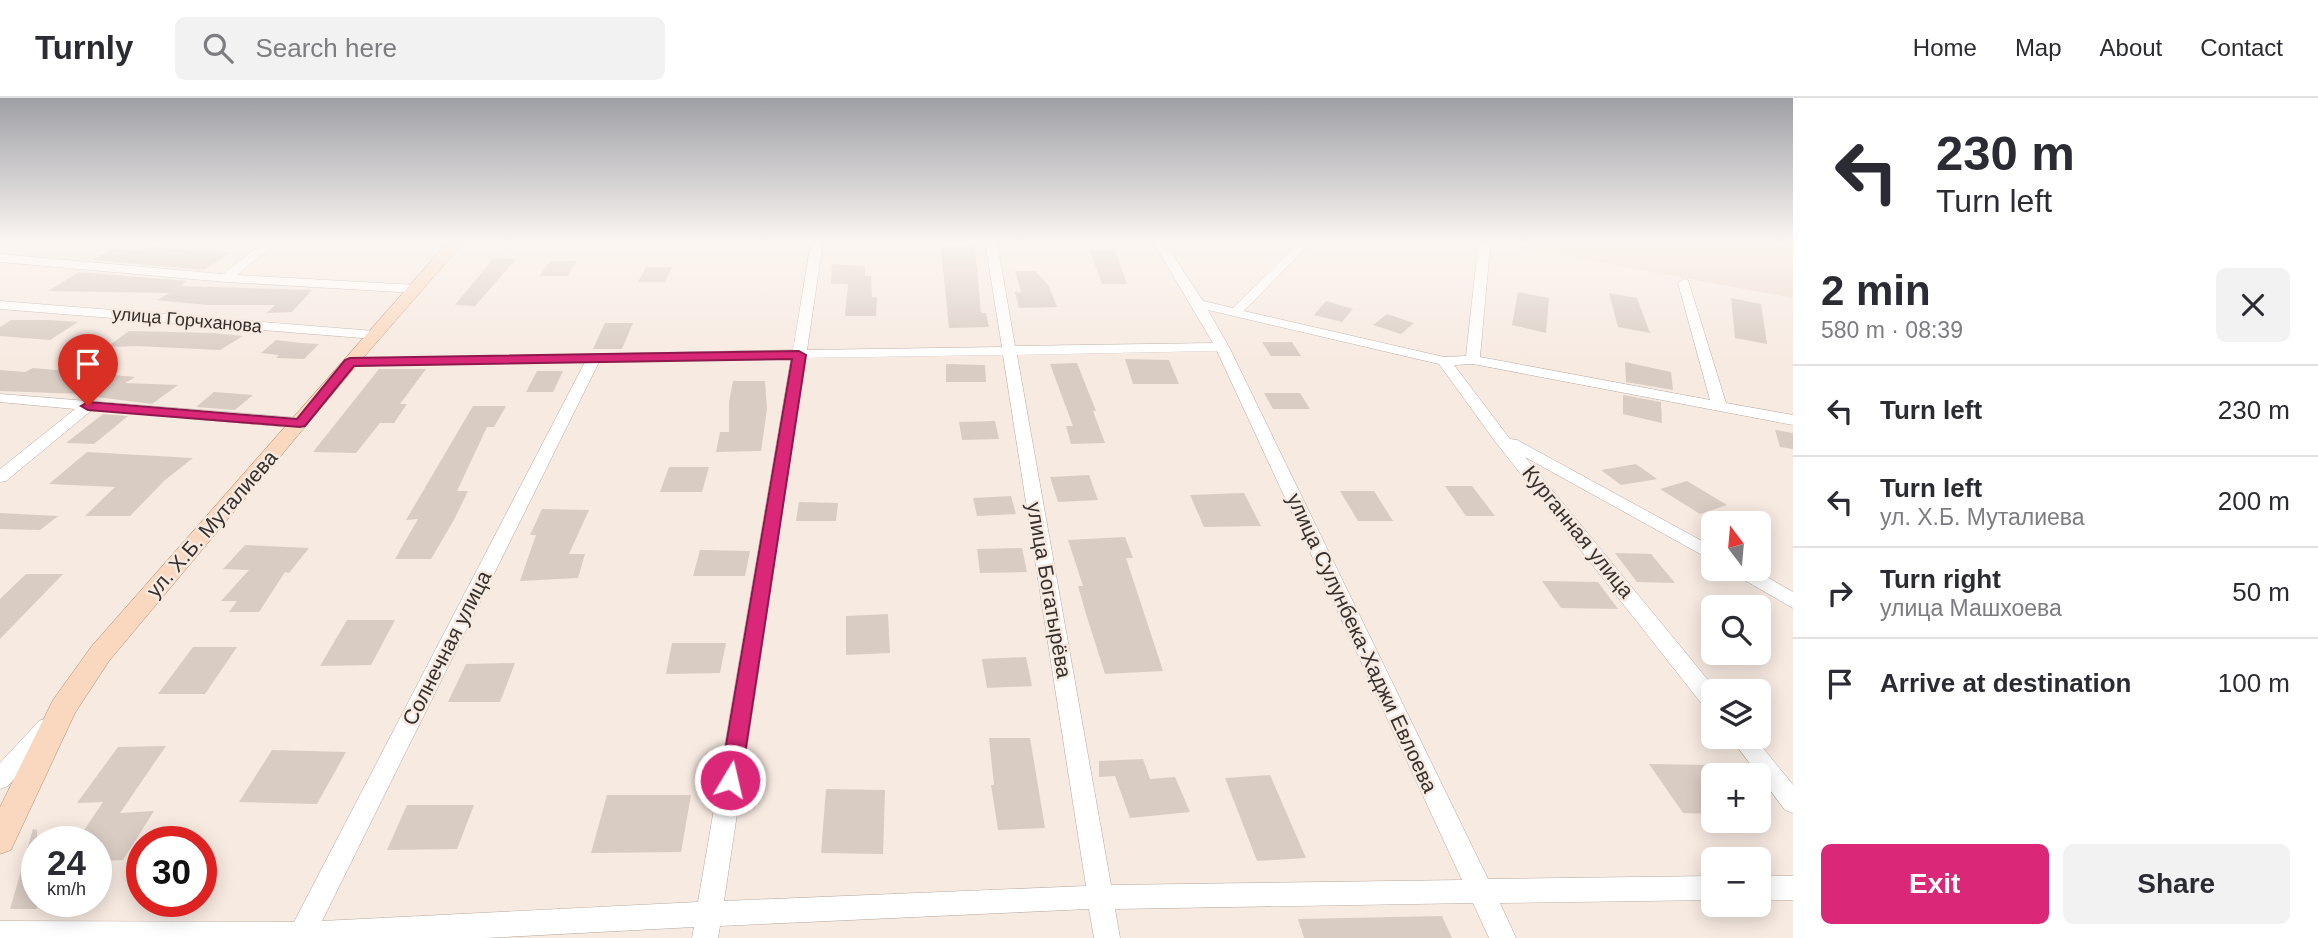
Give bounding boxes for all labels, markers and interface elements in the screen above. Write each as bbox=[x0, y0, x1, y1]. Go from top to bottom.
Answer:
search box bbox=[175, 17, 665, 80]
text: Turnly bbox=[35, 29, 133, 66]
icon: search bbox=[199, 29, 237, 67]
text: Search here bbox=[255, 33, 397, 63]
text: Home bbox=[1913, 34, 1977, 61]
text: Map bbox=[2015, 34, 2062, 61]
text: About bbox=[2100, 34, 2162, 61]
text: Contact bbox=[2200, 34, 2283, 61]
icon: left bbox=[1821, 126, 1912, 217]
text: 230 m bbox=[1936, 126, 2075, 180]
text: Turn left bbox=[1936, 183, 2052, 219]
text: 2 min bbox=[1821, 267, 1931, 314]
button: close bbox=[2216, 268, 2290, 342]
street label: улица Горчханова bbox=[111, 303, 264, 337]
text: 580 m · 08:39 bbox=[1821, 317, 1963, 343]
pin bbox=[58, 334, 118, 406]
icon: arrive bbox=[69, 345, 107, 383]
icon: left bbox=[1821, 392, 1859, 430]
text: Turn left bbox=[1880, 395, 1982, 425]
text: 230 m bbox=[2218, 395, 2290, 425]
street label: ул. Х.Б. Муталиева bbox=[142, 445, 282, 602]
street label: Курганная улица bbox=[1518, 461, 1639, 602]
text: Turn left bbox=[1880, 473, 1982, 503]
icon: left bbox=[1821, 483, 1859, 521]
text: 200 m bbox=[2218, 486, 2290, 516]
street label: улица Сулунбека-Хаджи Евлоева bbox=[1283, 489, 1442, 796]
street label: улица Богатырёва bbox=[1023, 500, 1076, 680]
text: ул. Х.Б. Муталиева bbox=[1880, 504, 2085, 530]
north arrow bbox=[1701, 511, 1771, 581]
map controls bbox=[1701, 511, 1771, 917]
text: Turn right bbox=[1880, 564, 2001, 594]
street label: Солнечная улица bbox=[398, 566, 496, 729]
icon: right bbox=[1821, 574, 1859, 612]
text: 50 m bbox=[2232, 577, 2290, 607]
button: search bbox=[1701, 595, 1771, 665]
text: улица Машхоева bbox=[1880, 595, 2062, 621]
icon: arrive bbox=[1821, 665, 1859, 703]
text: Arrive at destination bbox=[1880, 668, 2131, 698]
text: 100 m bbox=[2218, 668, 2290, 698]
button: layers bbox=[1701, 679, 1771, 749]
position arrow bbox=[693, 743, 767, 817]
button: + bbox=[1701, 763, 1771, 833]
speed limit sign: 30 bbox=[126, 826, 217, 917]
text: 24 bbox=[47, 843, 86, 882]
button: Exit bbox=[1821, 844, 2049, 924]
button: Share bbox=[2063, 844, 2290, 924]
button: − bbox=[1701, 847, 1771, 917]
text: km/h bbox=[47, 879, 86, 899]

